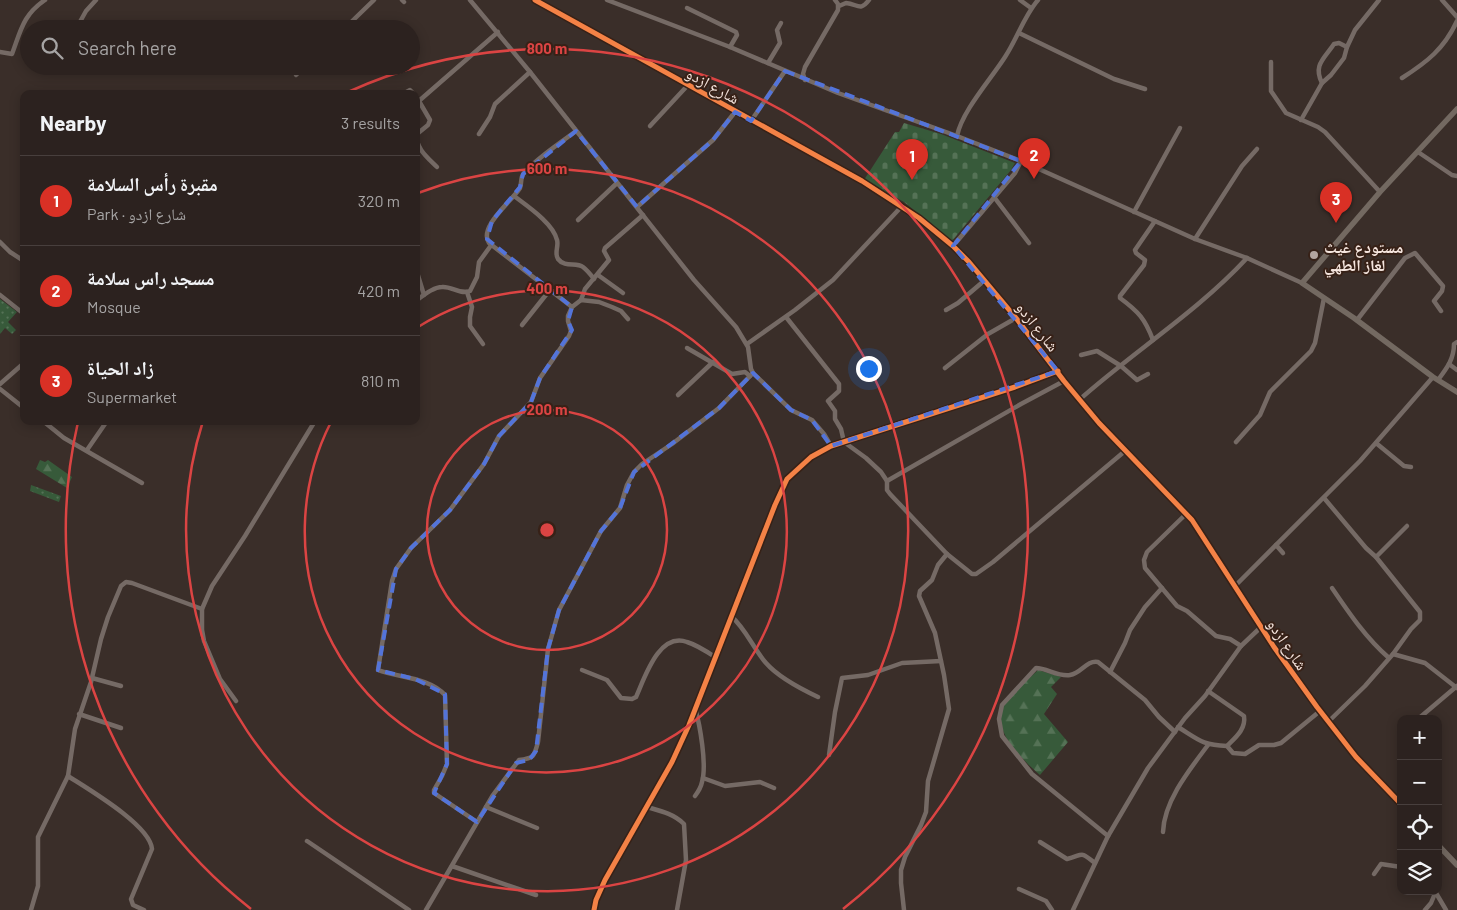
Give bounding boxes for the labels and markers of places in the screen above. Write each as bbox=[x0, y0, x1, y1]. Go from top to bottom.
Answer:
pin: 2 bbox=[1018, 138, 1050, 179]
pin: 1 bbox=[896, 139, 928, 180]
pin: 3 bbox=[1320, 182, 1352, 223]
place label: مستودع غيث لغاز الطهي bbox=[1324, 237, 1403, 277]
marker: مستودع غيث لغاز الطهي bbox=[1308, 249, 1320, 261]
centre of rings bbox=[538, 521, 556, 539]

